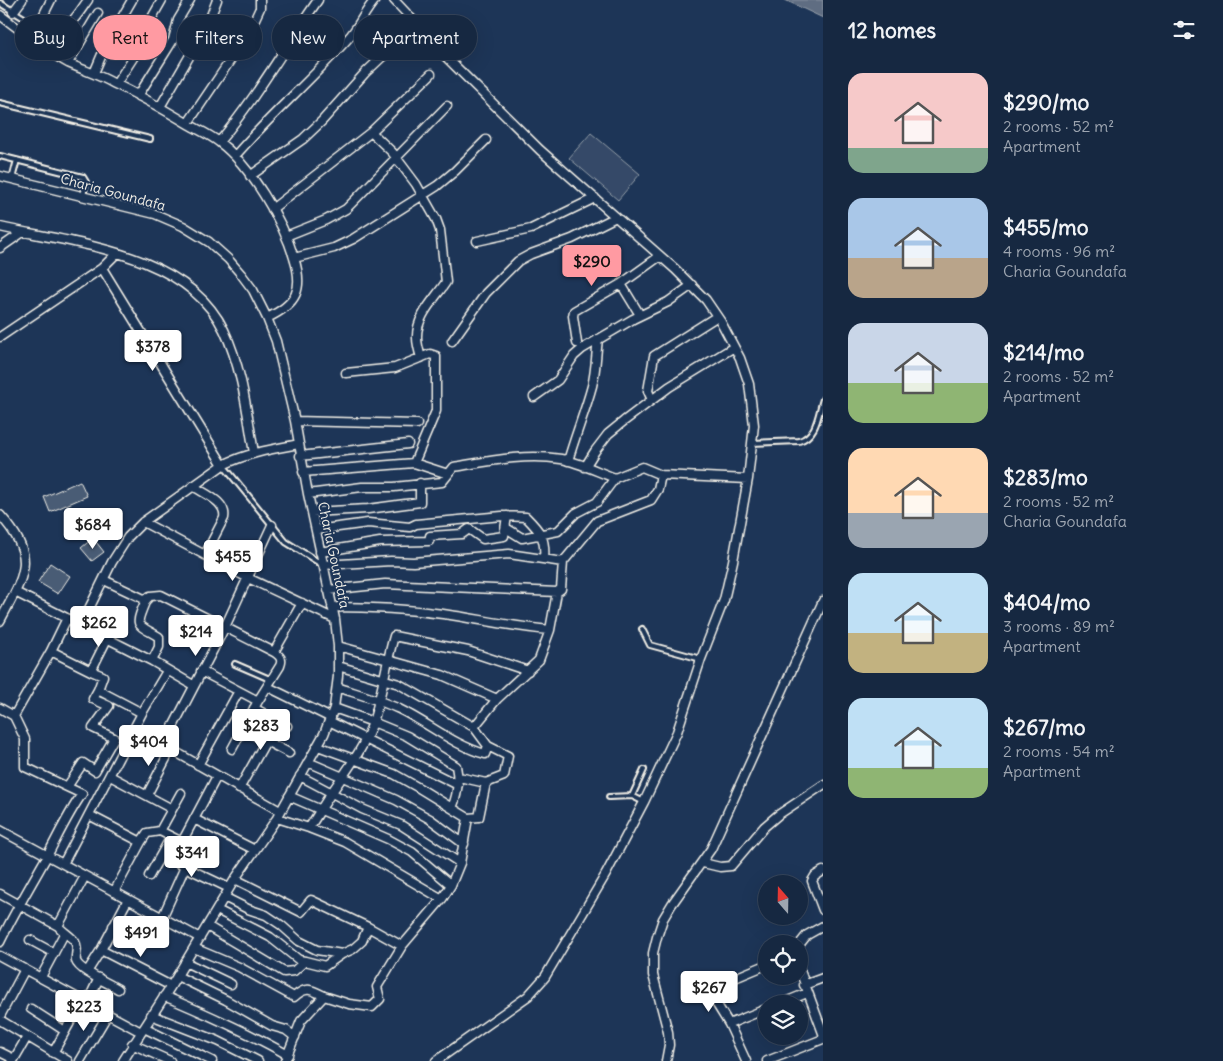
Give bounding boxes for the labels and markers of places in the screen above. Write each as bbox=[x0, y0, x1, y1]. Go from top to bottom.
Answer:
pin: $290 bbox=[562, 244, 622, 287]
pin: $378 bbox=[123, 330, 183, 372]
pin: $684 bbox=[63, 508, 123, 550]
pin: $455 bbox=[203, 540, 263, 582]
pin: $262 bbox=[69, 606, 129, 648]
pin: $214 bbox=[166, 614, 226, 657]
pin: $283 bbox=[231, 708, 291, 751]
pin: $404 bbox=[119, 724, 179, 767]
pin: $341 bbox=[162, 836, 222, 878]
pin: $491 bbox=[111, 916, 171, 958]
pin: $267 bbox=[679, 970, 739, 1013]
pin: $223 bbox=[54, 990, 114, 1032]

